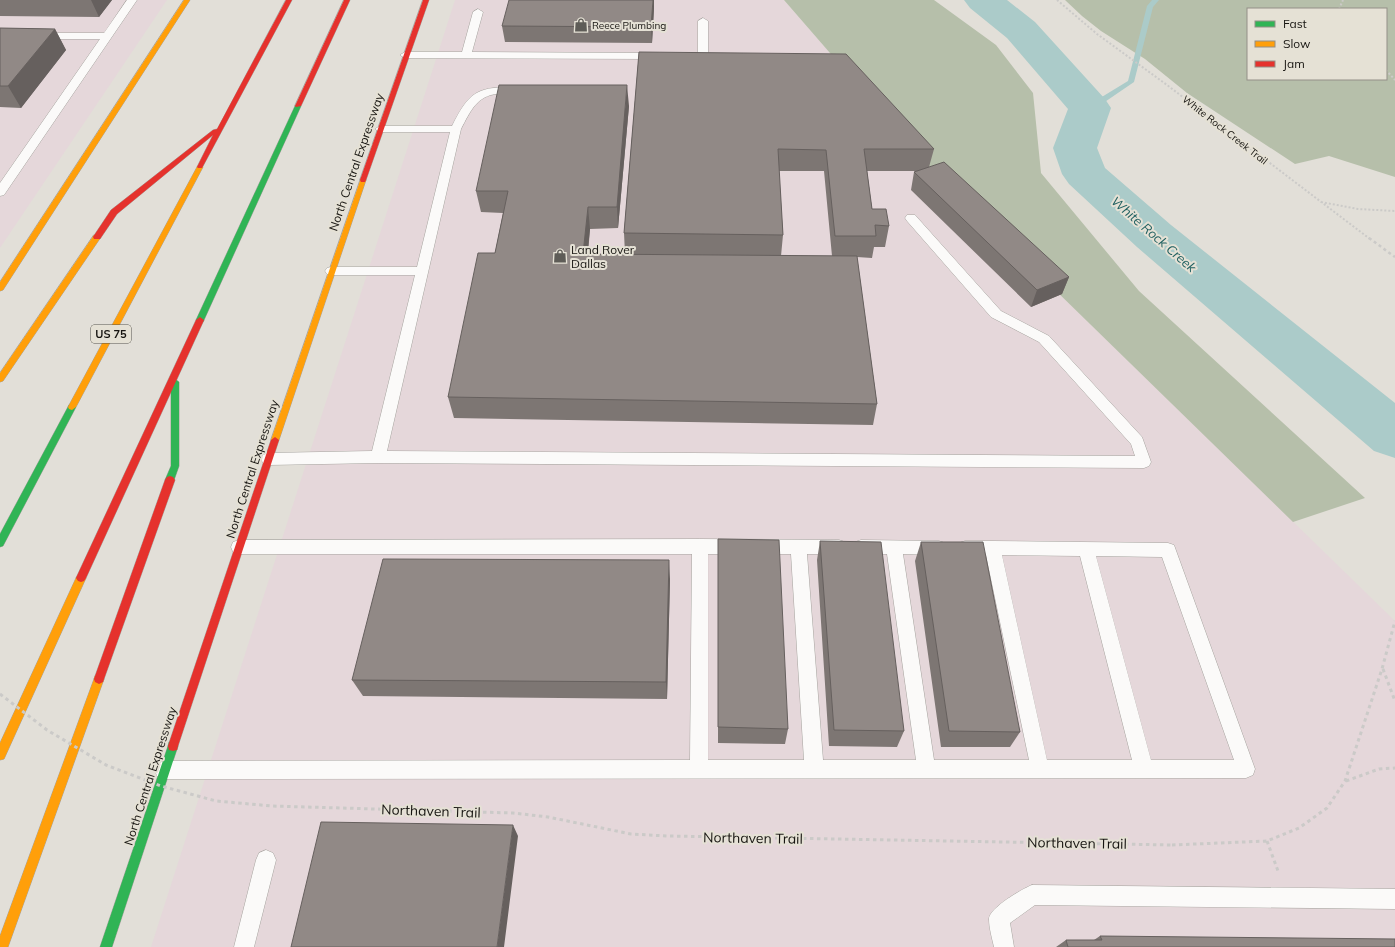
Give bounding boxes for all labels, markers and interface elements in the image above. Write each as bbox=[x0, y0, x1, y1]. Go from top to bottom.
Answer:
legend bbox=[1247, 8, 1387, 80]
text: Fast bbox=[1283, 16, 1307, 31]
shop icon: Reece Plumbing bbox=[573, 17, 589, 33]
place label: Reece Plumbing bbox=[592, 19, 666, 32]
text: Slow bbox=[1283, 36, 1311, 51]
text: Jam bbox=[1283, 56, 1305, 71]
street label: North Central Expressway bbox=[325, 90, 387, 233]
street label: White Rock Creek Trail bbox=[1180, 93, 1270, 167]
water label: White Rock Creek bbox=[1108, 193, 1200, 275]
place label: Land Rover Dallas bbox=[571, 242, 635, 271]
shop icon: Land Rover Dallas bbox=[552, 248, 568, 264]
road number: US 75 bbox=[91, 325, 131, 343]
street label: North Central Expressway bbox=[222, 397, 282, 540]
street label: North Central Expressway bbox=[120, 704, 180, 847]
street label: Northaven Trail bbox=[381, 800, 481, 822]
street label: Northaven Trail bbox=[703, 828, 803, 848]
street label: Northaven Trail bbox=[1027, 833, 1127, 853]

